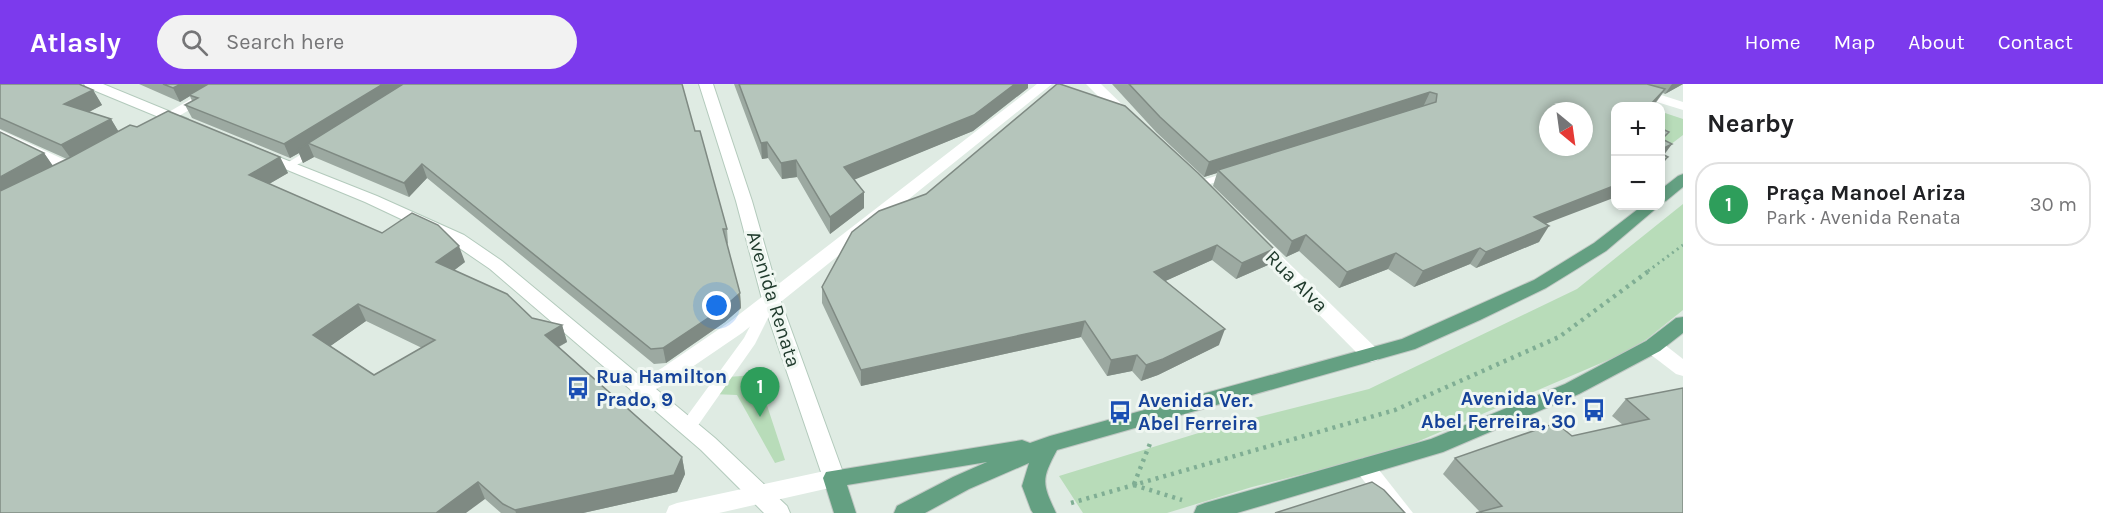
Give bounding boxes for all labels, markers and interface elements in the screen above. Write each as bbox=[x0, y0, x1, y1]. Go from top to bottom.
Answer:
search box bbox=[157, 15, 577, 69]
text: Atlasly bbox=[30, 26, 121, 59]
icon: search bbox=[178, 26, 211, 59]
text: Search here bbox=[226, 29, 344, 55]
text: Home bbox=[1745, 30, 1801, 54]
text: Map bbox=[1834, 30, 1875, 54]
text: About bbox=[1908, 30, 1965, 54]
text: Contact bbox=[1998, 30, 2073, 54]
north arrow bbox=[1539, 102, 1593, 156]
map controls bbox=[1611, 102, 1665, 210]
button: + bbox=[1611, 102, 1665, 156]
text: Nearby bbox=[1707, 108, 1794, 139]
button: − bbox=[1611, 156, 1665, 210]
text: Praça Manoel Ariza bbox=[1766, 180, 1966, 206]
text: 1 bbox=[1725, 193, 1732, 216]
text: 30 m bbox=[2030, 193, 2077, 216]
text: Park · Avenida Renata bbox=[1766, 206, 1961, 229]
street label: Avenida Renata bbox=[742, 228, 805, 370]
street label: Rua Alva bbox=[1261, 246, 1332, 317]
your location bbox=[702, 291, 731, 320]
place label: Rua Hamilton Prado, 9 bbox=[596, 365, 727, 411]
pin: 1 bbox=[740, 368, 780, 417]
bus stop icon: Rua Hamilton Prado, 9 bbox=[565, 375, 591, 401]
place label: Avenida Ver. Abel Ferreira, 30 bbox=[1421, 387, 1576, 433]
place label: Avenida Ver. Abel Ferreira bbox=[1138, 389, 1258, 435]
bus stop icon: Avenida Ver. Abel Ferreira, 30 bbox=[1581, 397, 1607, 423]
bus stop icon: Avenida Ver. Abel Ferreira bbox=[1107, 399, 1133, 425]

